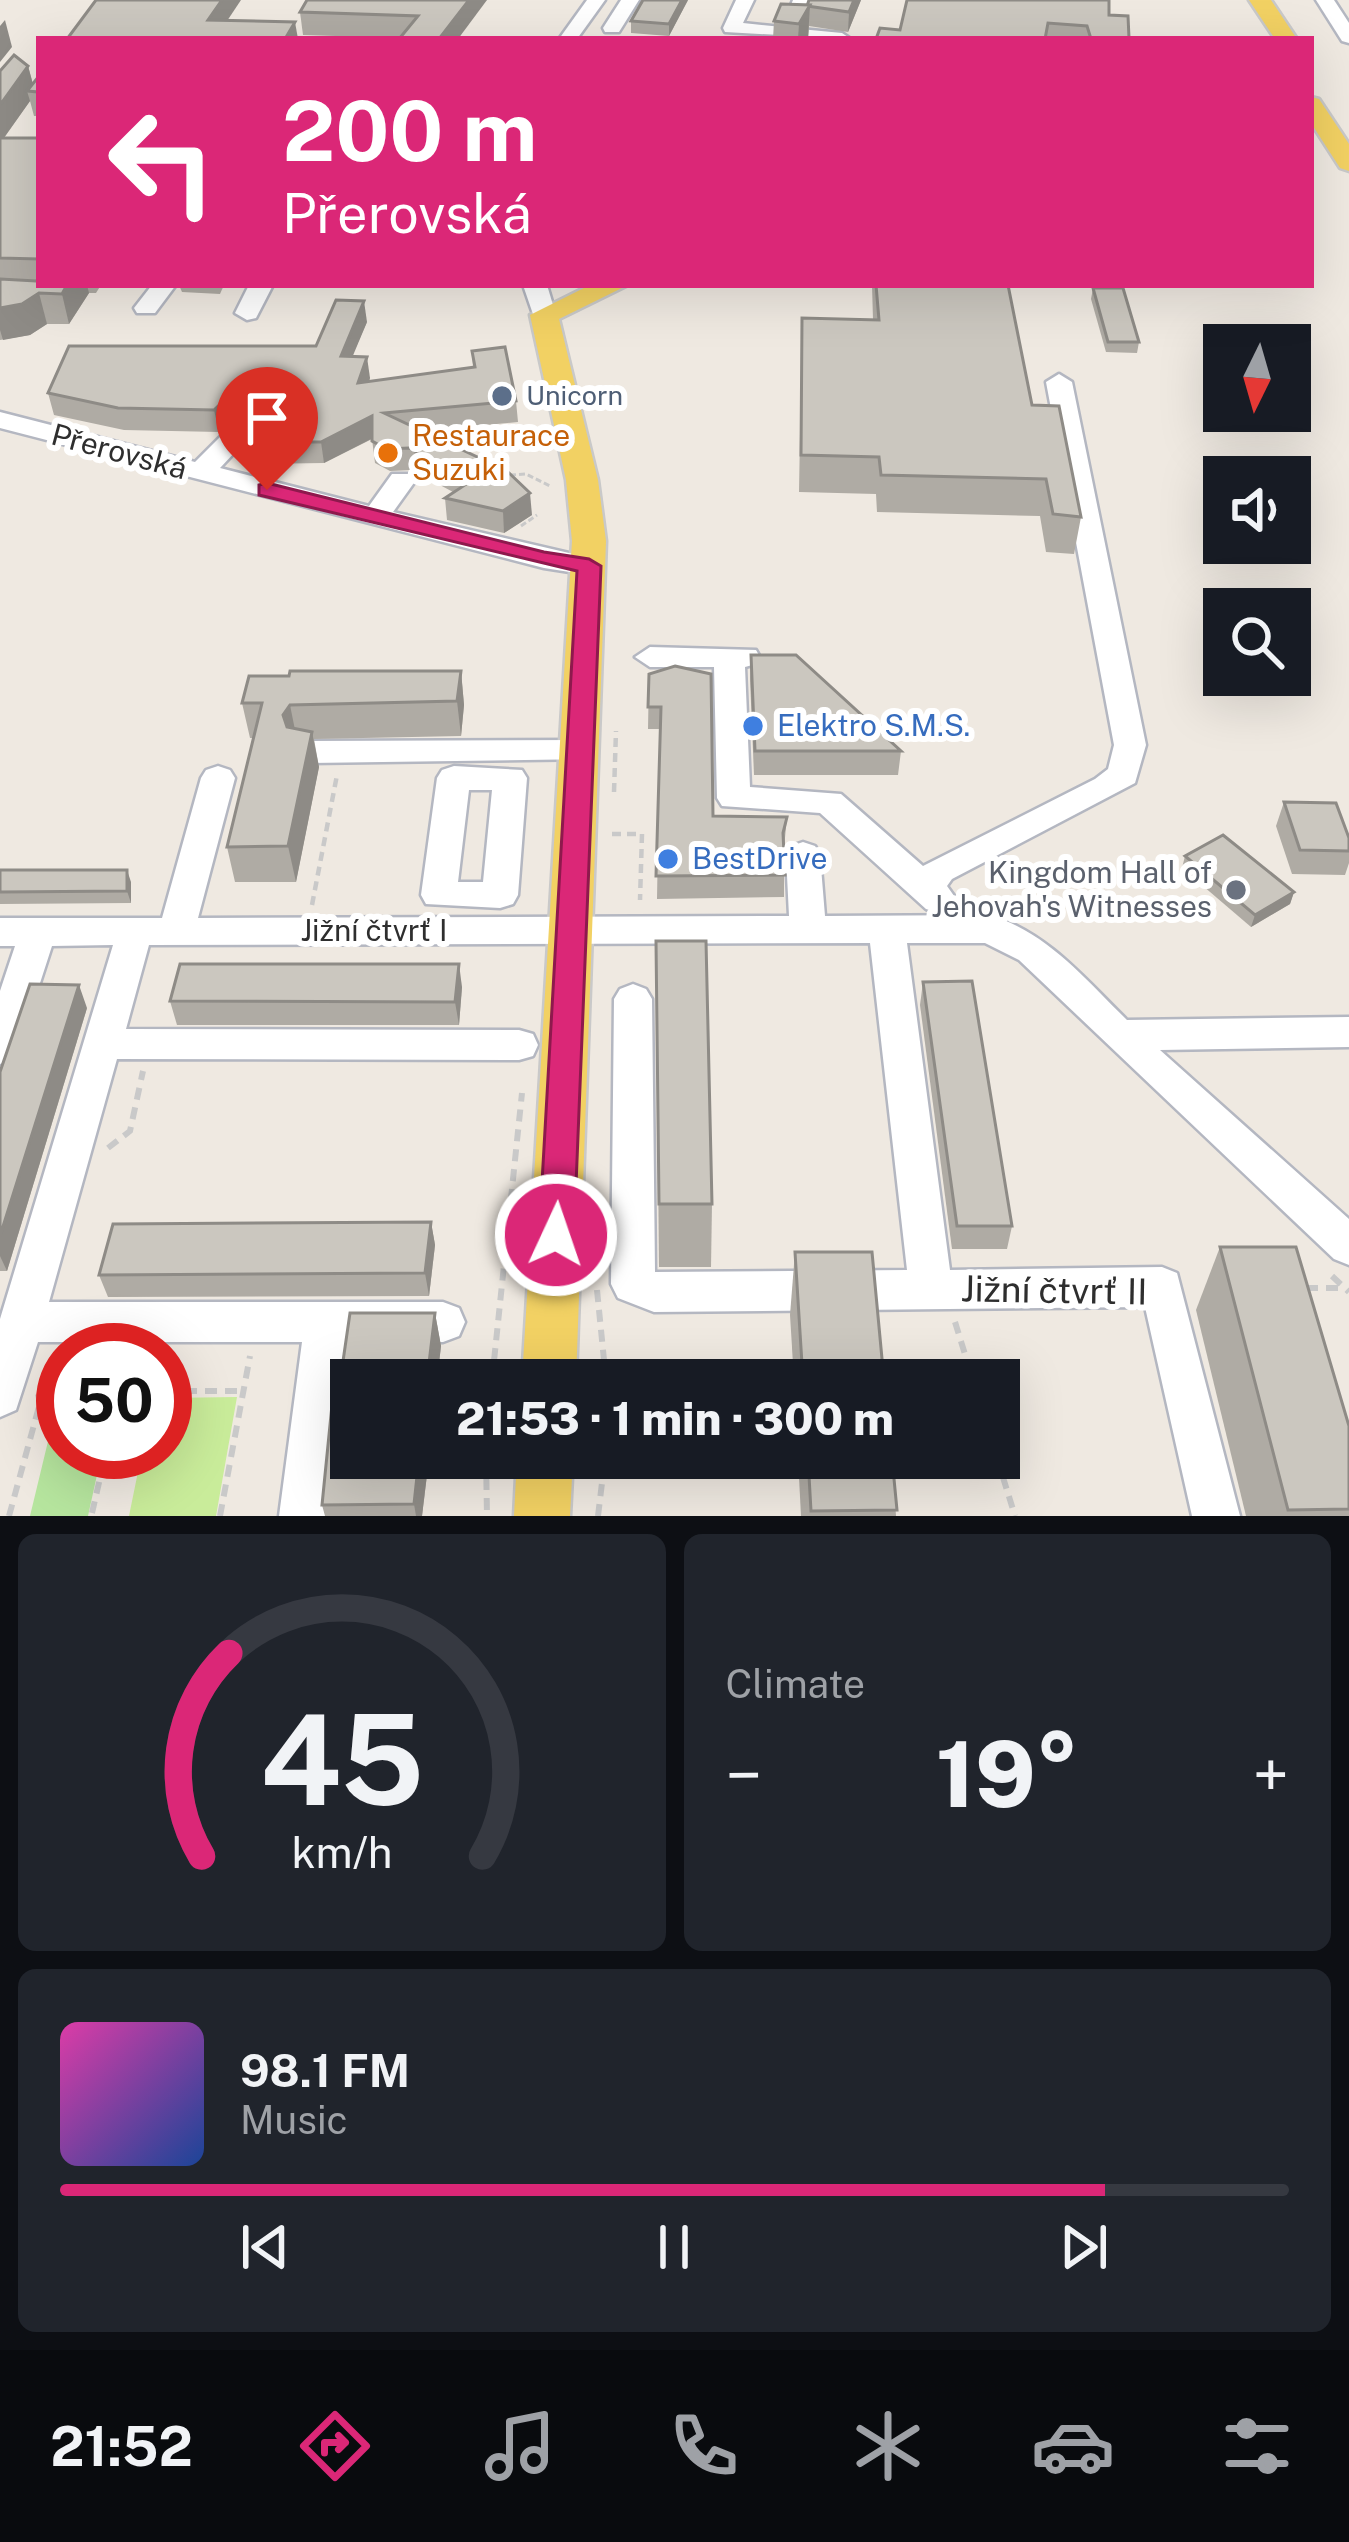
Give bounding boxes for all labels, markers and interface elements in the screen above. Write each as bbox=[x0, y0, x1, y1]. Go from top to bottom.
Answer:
text: 200 m bbox=[282, 81, 538, 180]
icon: left bbox=[84, 84, 240, 240]
text: Přerovská bbox=[282, 182, 532, 245]
north arrow bbox=[1203, 324, 1311, 432]
map controls bbox=[1203, 324, 1311, 696]
pin bbox=[216, 367, 318, 490]
place label: Unicorn bbox=[526, 379, 623, 411]
marker: Unicorn bbox=[489, 383, 515, 409]
icon: arrive bbox=[234, 385, 300, 451]
street label: Přerovská bbox=[48, 416, 191, 486]
place label: Restaurace Suzuki bbox=[412, 417, 570, 487]
marker: Restaurace Suzuki bbox=[375, 440, 401, 466]
button: sound bbox=[1203, 456, 1311, 564]
button: search bbox=[1203, 588, 1311, 696]
place label: Elektro S.M.S. bbox=[777, 707, 970, 743]
marker: Elektro S.M.S. bbox=[740, 713, 766, 739]
place label: BestDrive bbox=[692, 840, 827, 876]
marker: BestDrive bbox=[655, 846, 681, 872]
place label: Kingdom Hall of Jehovah's Witnesses bbox=[931, 854, 1212, 924]
marker: Kingdom Hall of Jehovah's Witnesses bbox=[1223, 877, 1249, 903]
street label: Jižní čtvrť I bbox=[300, 912, 448, 948]
position arrow bbox=[493, 1172, 619, 1298]
street label: Jižní čtvrť II bbox=[960, 1267, 1148, 1313]
speed limit sign: 50 bbox=[36, 1323, 192, 1479]
text: 21:53 · 1 min · 300 m bbox=[456, 1392, 894, 1445]
text: Climate bbox=[726, 1661, 865, 1707]
text: 45 bbox=[259, 1686, 424, 1833]
text: 19° bbox=[936, 1721, 1079, 1827]
text: − bbox=[726, 1736, 762, 1814]
text: + bbox=[1252, 1736, 1289, 1814]
text: km/h bbox=[291, 1826, 392, 1877]
text: 98.1 FM bbox=[240, 2044, 410, 2097]
text: Music bbox=[240, 2097, 348, 2143]
icon: previous bbox=[232, 2214, 298, 2280]
icon: pause bbox=[641, 2214, 707, 2280]
icon: next bbox=[1051, 2214, 1117, 2280]
icon: directions bbox=[293, 2404, 377, 2488]
icon: music bbox=[478, 2404, 562, 2488]
icon: phone bbox=[662, 2404, 746, 2488]
icon: climate bbox=[846, 2404, 930, 2488]
icon: car bbox=[1031, 2404, 1115, 2488]
icon: filters bbox=[1215, 2404, 1299, 2488]
text: 21:52 bbox=[50, 2415, 193, 2478]

